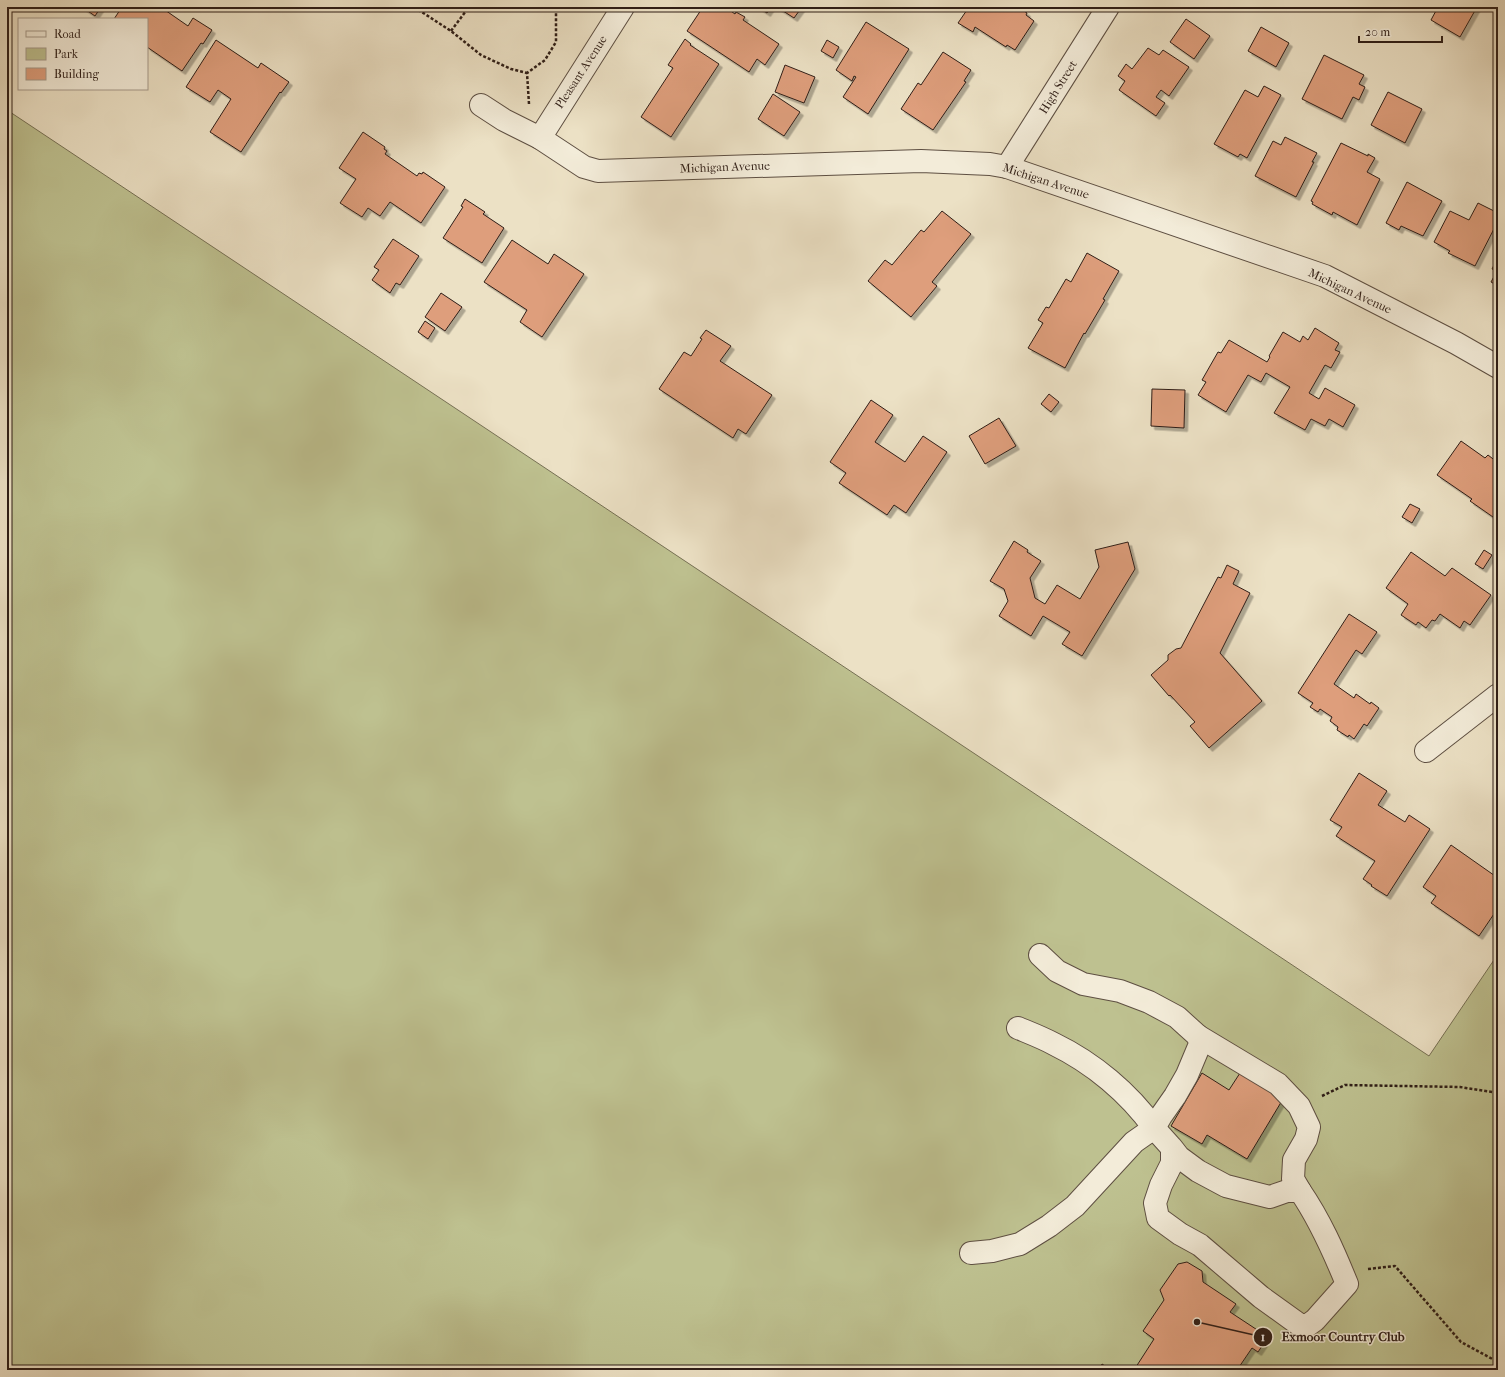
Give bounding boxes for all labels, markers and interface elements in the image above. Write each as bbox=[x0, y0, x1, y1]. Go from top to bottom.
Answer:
legend bbox=[18, 18, 148, 90]
scale bar bbox=[1359, 18, 1442, 44]
text: 20 m bbox=[1365, 25, 1390, 39]
text: Road bbox=[54, 27, 81, 41]
street label: Pleasant Avenue bbox=[552, 33, 610, 111]
text: Park bbox=[54, 47, 79, 61]
street label: High Street bbox=[1036, 57, 1080, 116]
text: Building bbox=[54, 67, 99, 81]
street label: Michigan Avenue bbox=[680, 158, 770, 176]
street label: Michigan Avenue bbox=[1001, 160, 1091, 202]
street label: Michigan Avenue bbox=[1306, 266, 1394, 316]
callout: Exmoor Country Club bbox=[1253, 1324, 1412, 1349]
text: Exmoor Country Club bbox=[1281, 1329, 1405, 1345]
text: 1 bbox=[1261, 1330, 1265, 1344]

